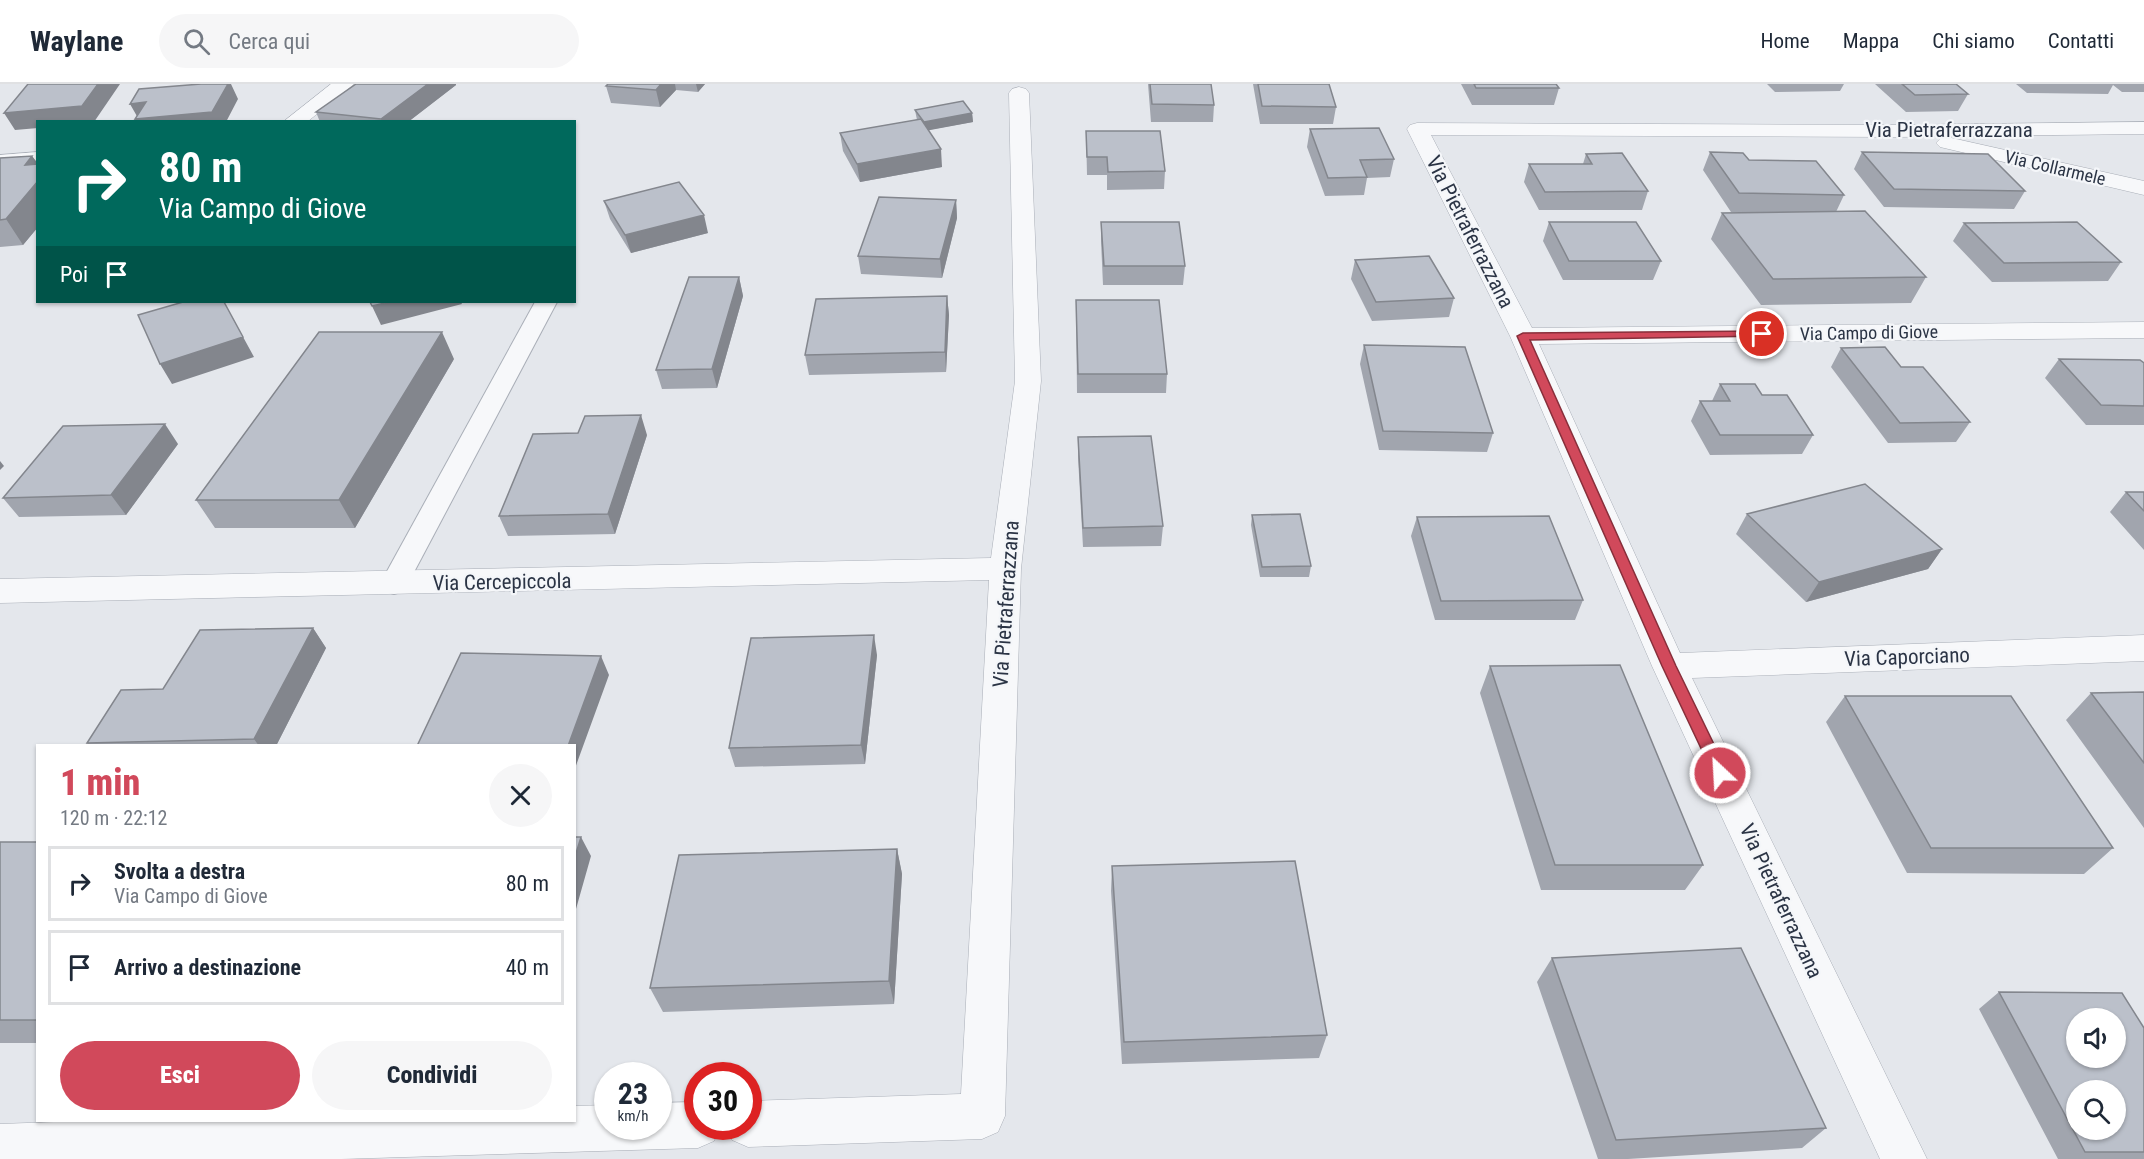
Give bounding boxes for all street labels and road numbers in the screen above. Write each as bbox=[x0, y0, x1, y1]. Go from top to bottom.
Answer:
street label: Via Pietraferrazzana bbox=[1865, 118, 2033, 142]
street label: Via Collarmele bbox=[2003, 146, 2108, 189]
street label: Via Pietraferrazzana bbox=[1421, 152, 1519, 312]
street label: Via Campo di Giove bbox=[1800, 321, 1938, 344]
street label: Via Pietraferrazzana bbox=[988, 520, 1024, 688]
street label: Via Cercepiccola bbox=[432, 569, 572, 595]
street label: Via Caporciano bbox=[1844, 643, 1970, 671]
street label: Via Pietraferrazzana bbox=[1735, 820, 1827, 982]

